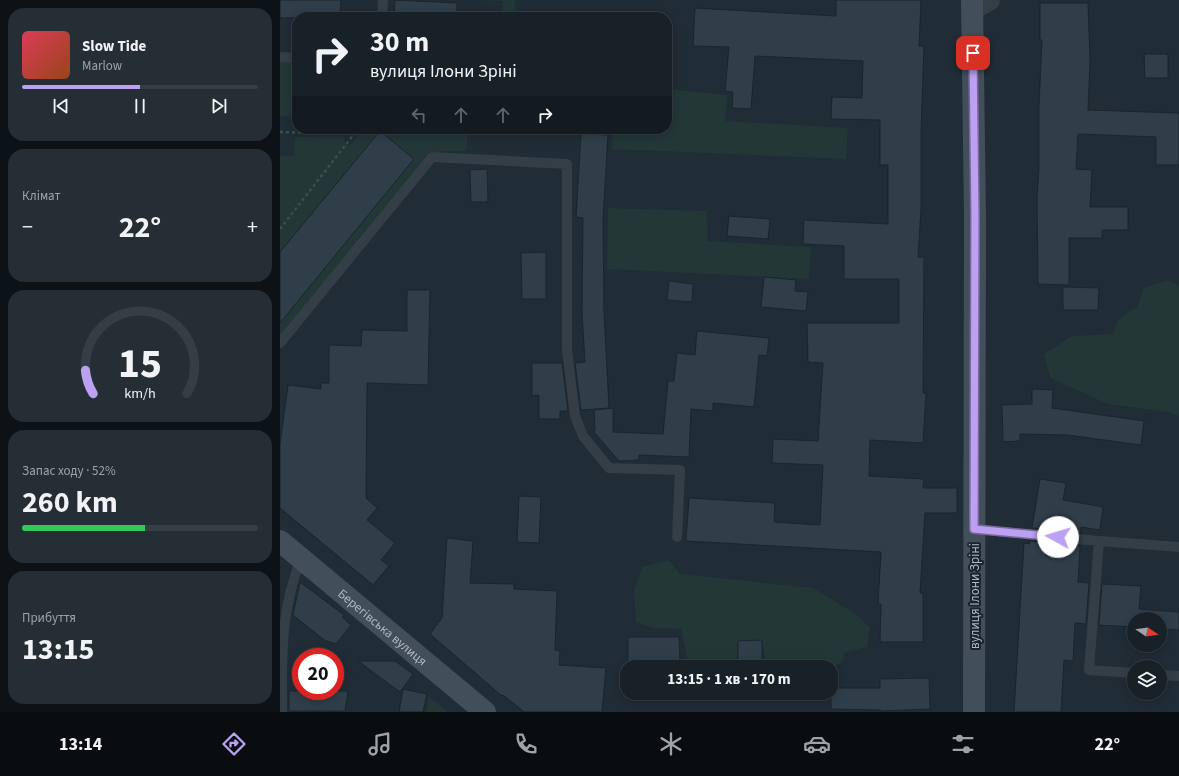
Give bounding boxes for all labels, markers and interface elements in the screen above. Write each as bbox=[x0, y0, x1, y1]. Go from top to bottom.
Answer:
text: 30 m bbox=[370, 22, 429, 62]
icon: right bbox=[304, 28, 356, 80]
text: Slow Tide bbox=[82, 36, 146, 57]
pin bbox=[956, 36, 990, 70]
icon: arrive bbox=[962, 42, 984, 64]
text: Marlow bbox=[82, 57, 122, 75]
text: вулиця Ілони Зріні bbox=[370, 59, 517, 84]
icon: previous bbox=[50, 95, 72, 117]
icon: pause bbox=[129, 95, 151, 117]
icon: next bbox=[208, 95, 230, 117]
icon: left bbox=[408, 104, 430, 126]
icon: ahead bbox=[450, 104, 472, 126]
icon: ahead bbox=[492, 104, 514, 126]
icon: right bbox=[534, 104, 556, 126]
text: Клімат bbox=[22, 187, 60, 205]
text: 22° bbox=[119, 206, 161, 249]
text: − bbox=[22, 211, 33, 243]
text: + bbox=[247, 211, 258, 243]
text: 15 bbox=[118, 334, 162, 394]
text: km/h bbox=[124, 383, 156, 404]
text: Запас ходу · 52% bbox=[22, 462, 116, 480]
text: 260 km bbox=[22, 481, 118, 524]
position arrow bbox=[1037, 516, 1079, 558]
street label: вулиця Ілони Зріні bbox=[966, 543, 984, 649]
street label: Берегівська вулиця bbox=[334, 585, 431, 670]
text: Прибуття bbox=[22, 609, 76, 627]
north arrow bbox=[1127, 612, 1167, 652]
map controls bbox=[1127, 612, 1167, 700]
text: 13:15 bbox=[22, 628, 94, 671]
speed limit sign: 20 bbox=[292, 648, 344, 700]
button: layers bbox=[1127, 660, 1167, 700]
text: 13:15 · 1 хв · 170 m bbox=[667, 669, 791, 690]
icon: directions bbox=[220, 730, 248, 758]
icon: music bbox=[366, 730, 394, 758]
icon: phone bbox=[512, 730, 540, 758]
icon: climate bbox=[657, 730, 685, 758]
icon: car bbox=[803, 730, 831, 758]
icon: filters bbox=[949, 730, 977, 758]
text: 13:14 bbox=[59, 732, 102, 757]
text: 22° bbox=[1095, 732, 1120, 757]

